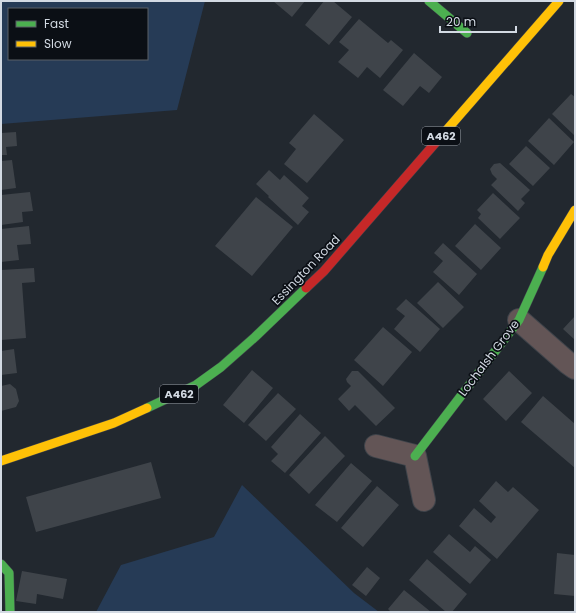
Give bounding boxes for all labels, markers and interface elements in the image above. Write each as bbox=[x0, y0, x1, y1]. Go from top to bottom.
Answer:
legend bbox=[8, 8, 148, 60]
scale bar bbox=[440, 8, 516, 34]
text: 20 m bbox=[446, 13, 476, 30]
text: Fast bbox=[44, 15, 69, 32]
text: Slow bbox=[44, 35, 72, 52]
road number: A462 bbox=[422, 127, 460, 145]
street label: Essington Road bbox=[268, 231, 344, 308]
street label: Lochalsh Grove bbox=[454, 316, 523, 399]
road number: A462 bbox=[160, 385, 198, 403]

